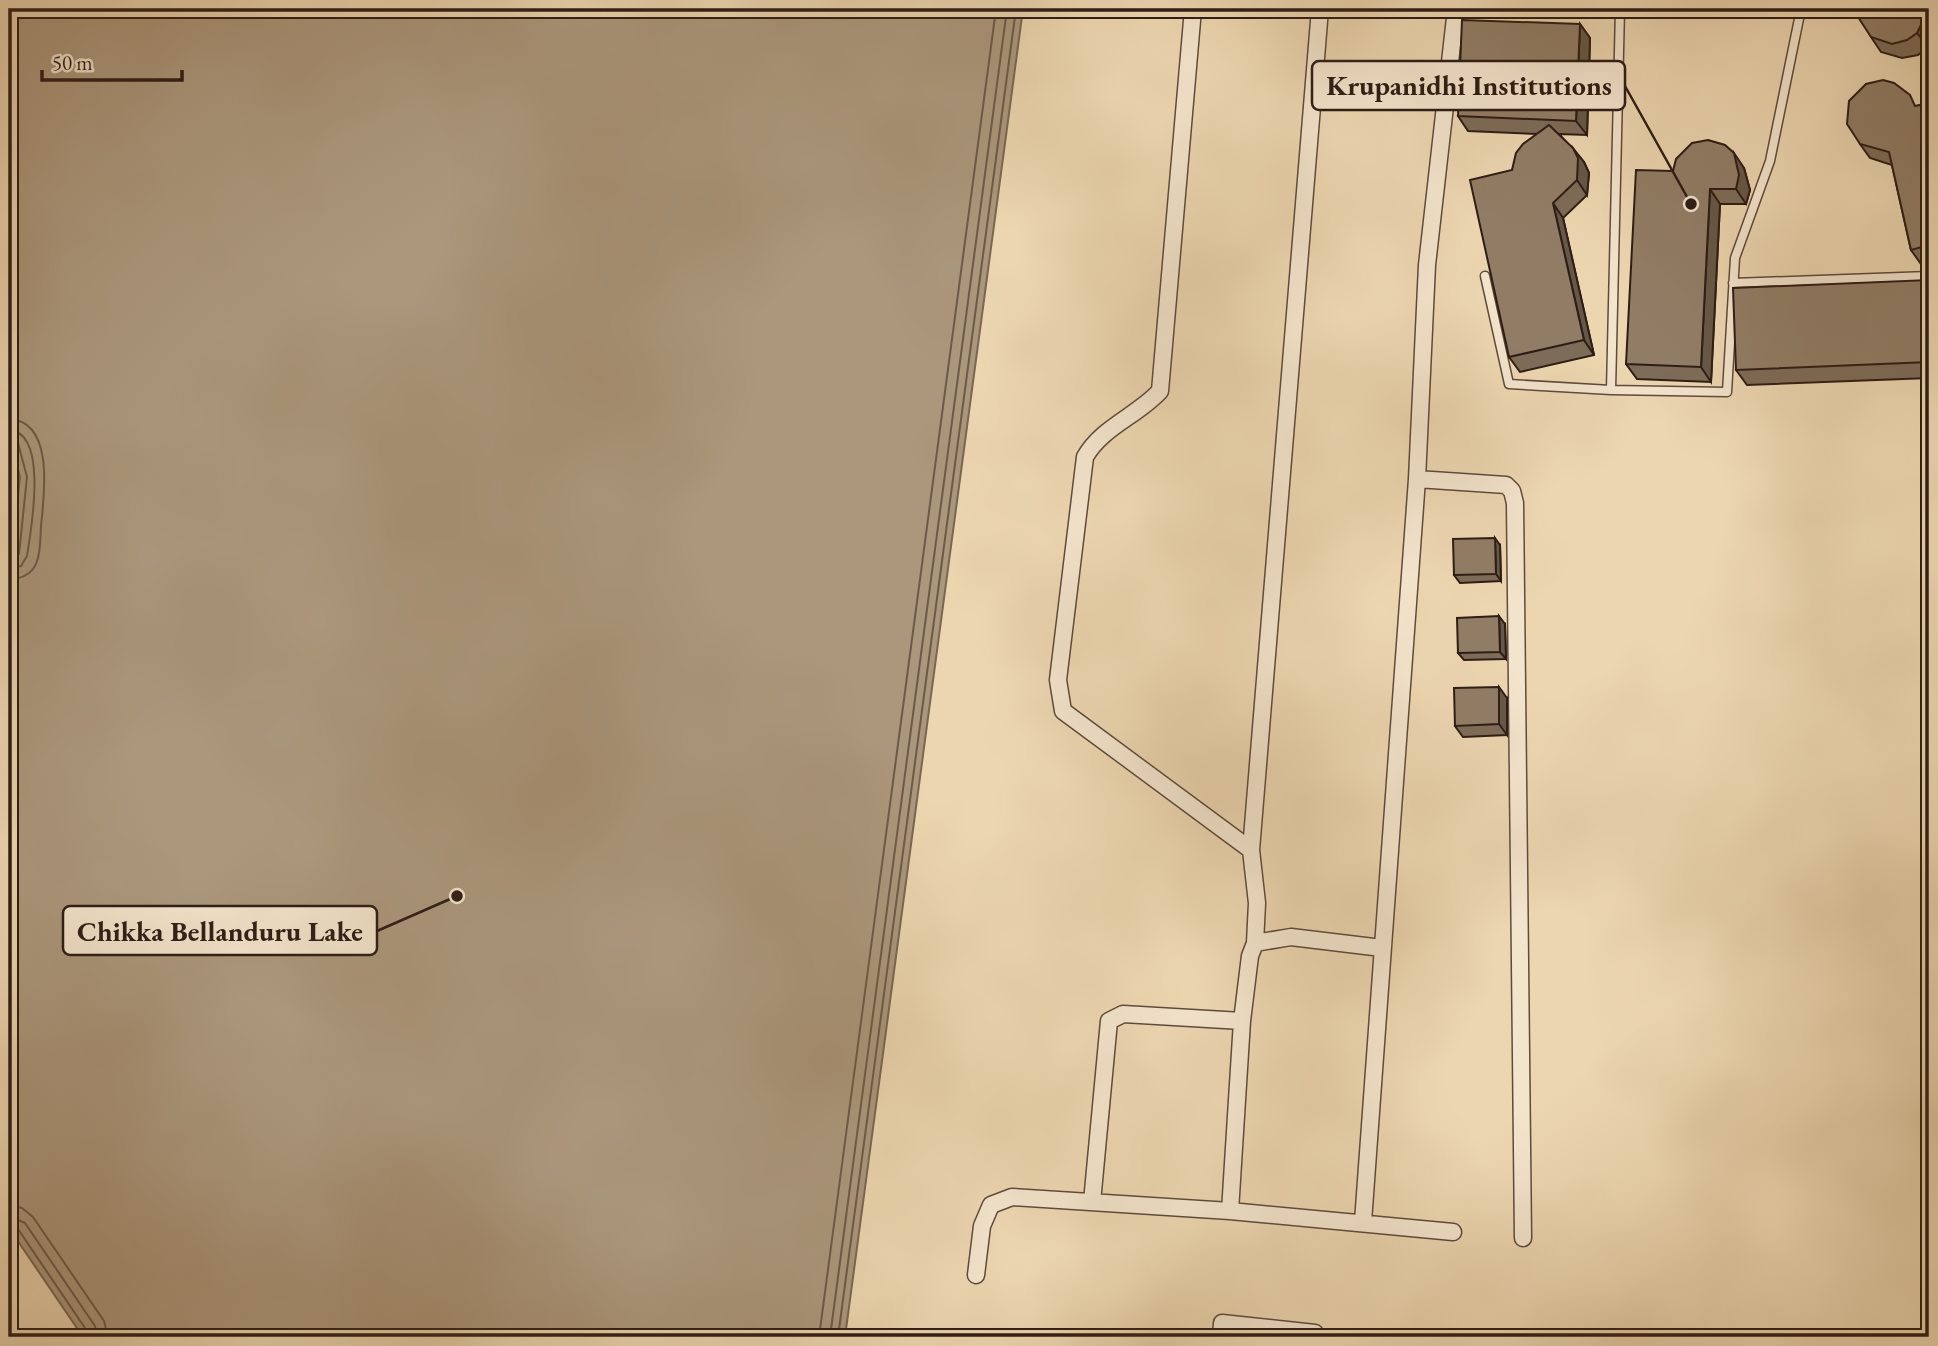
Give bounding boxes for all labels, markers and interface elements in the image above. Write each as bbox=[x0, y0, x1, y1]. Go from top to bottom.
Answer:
scale bar bbox=[42, 38, 182, 82]
text: 50 m bbox=[52, 49, 93, 76]
callout: Krupanidhi Institutions bbox=[1312, 61, 1625, 110]
text: Krupanidhi Institutions bbox=[1326, 67, 1612, 103]
callout: Chikka Bellanduru Lake bbox=[63, 906, 377, 955]
text: Chikka Bellanduru Lake bbox=[77, 913, 363, 949]

